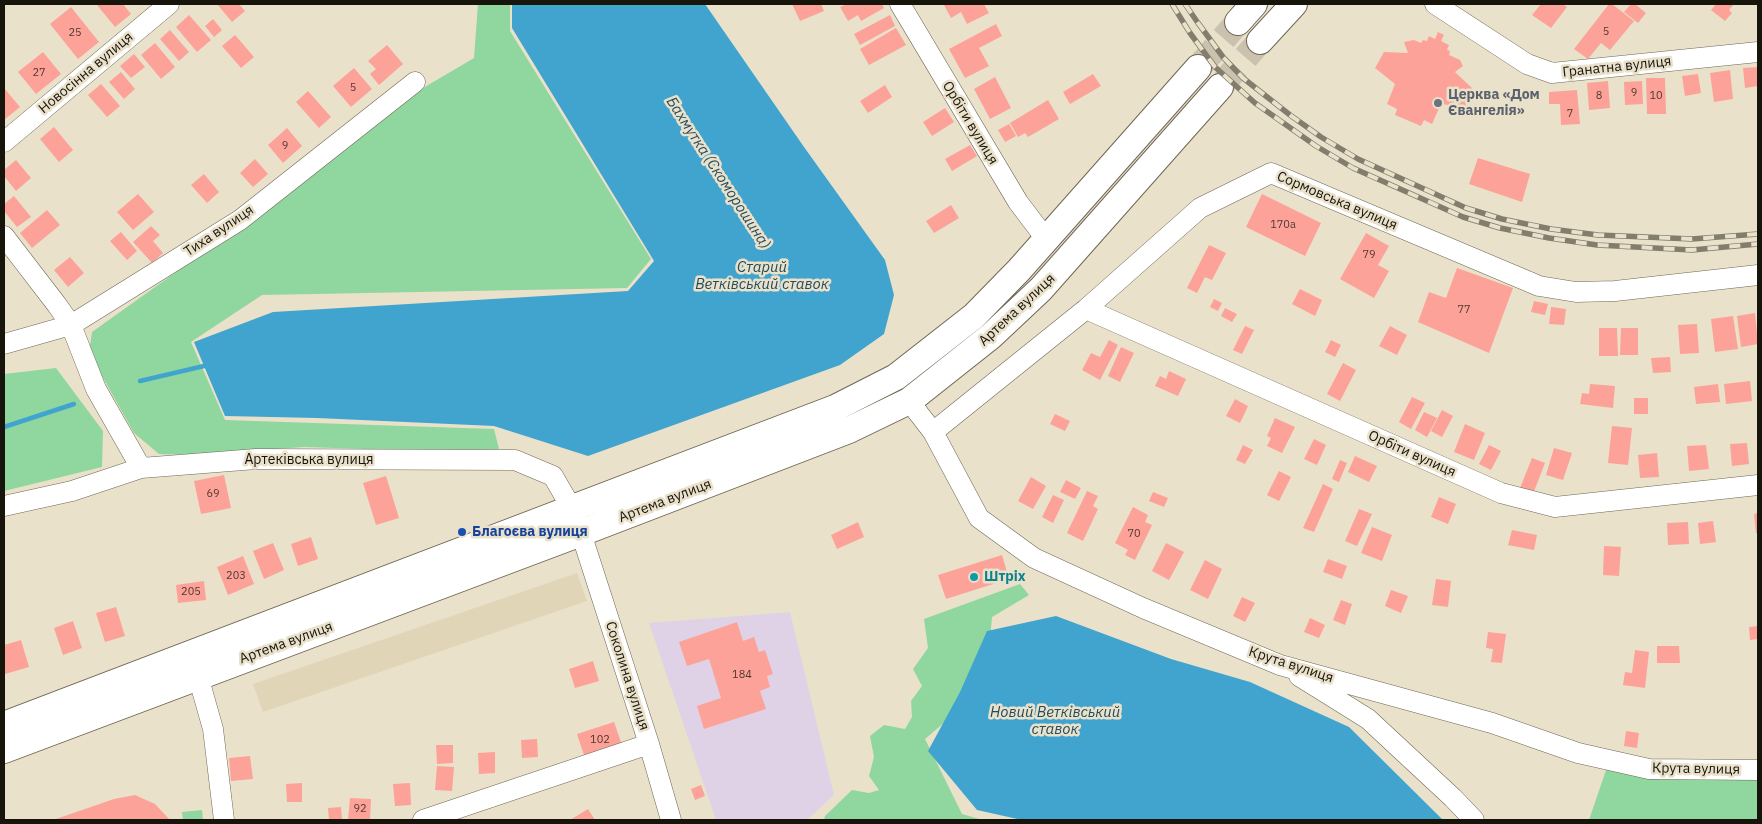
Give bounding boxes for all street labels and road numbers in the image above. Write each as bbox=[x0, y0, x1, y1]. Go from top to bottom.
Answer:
street label: Новосінна вулиця bbox=[36, 29, 136, 117]
street label: Гранатна вулиця bbox=[1562, 53, 1672, 81]
street label: Орбіти вулиця bbox=[939, 78, 1001, 168]
street label: Сормовська вулиця bbox=[1274, 168, 1400, 234]
street label: Тиха вулиця bbox=[181, 202, 257, 260]
street label: Артема вулиця bbox=[975, 270, 1059, 350]
street label: Орбіти вулиця bbox=[1366, 427, 1458, 481]
street label: Артеківська вулиця bbox=[244, 452, 374, 468]
street label: Артема вулиця bbox=[616, 476, 714, 526]
street label: Артема вулиця bbox=[237, 618, 335, 668]
street label: Соколина вулиця bbox=[601, 619, 653, 733]
street label: Крута вулиця bbox=[1247, 643, 1335, 687]
street label: Крута вулиця bbox=[1652, 760, 1740, 778]

